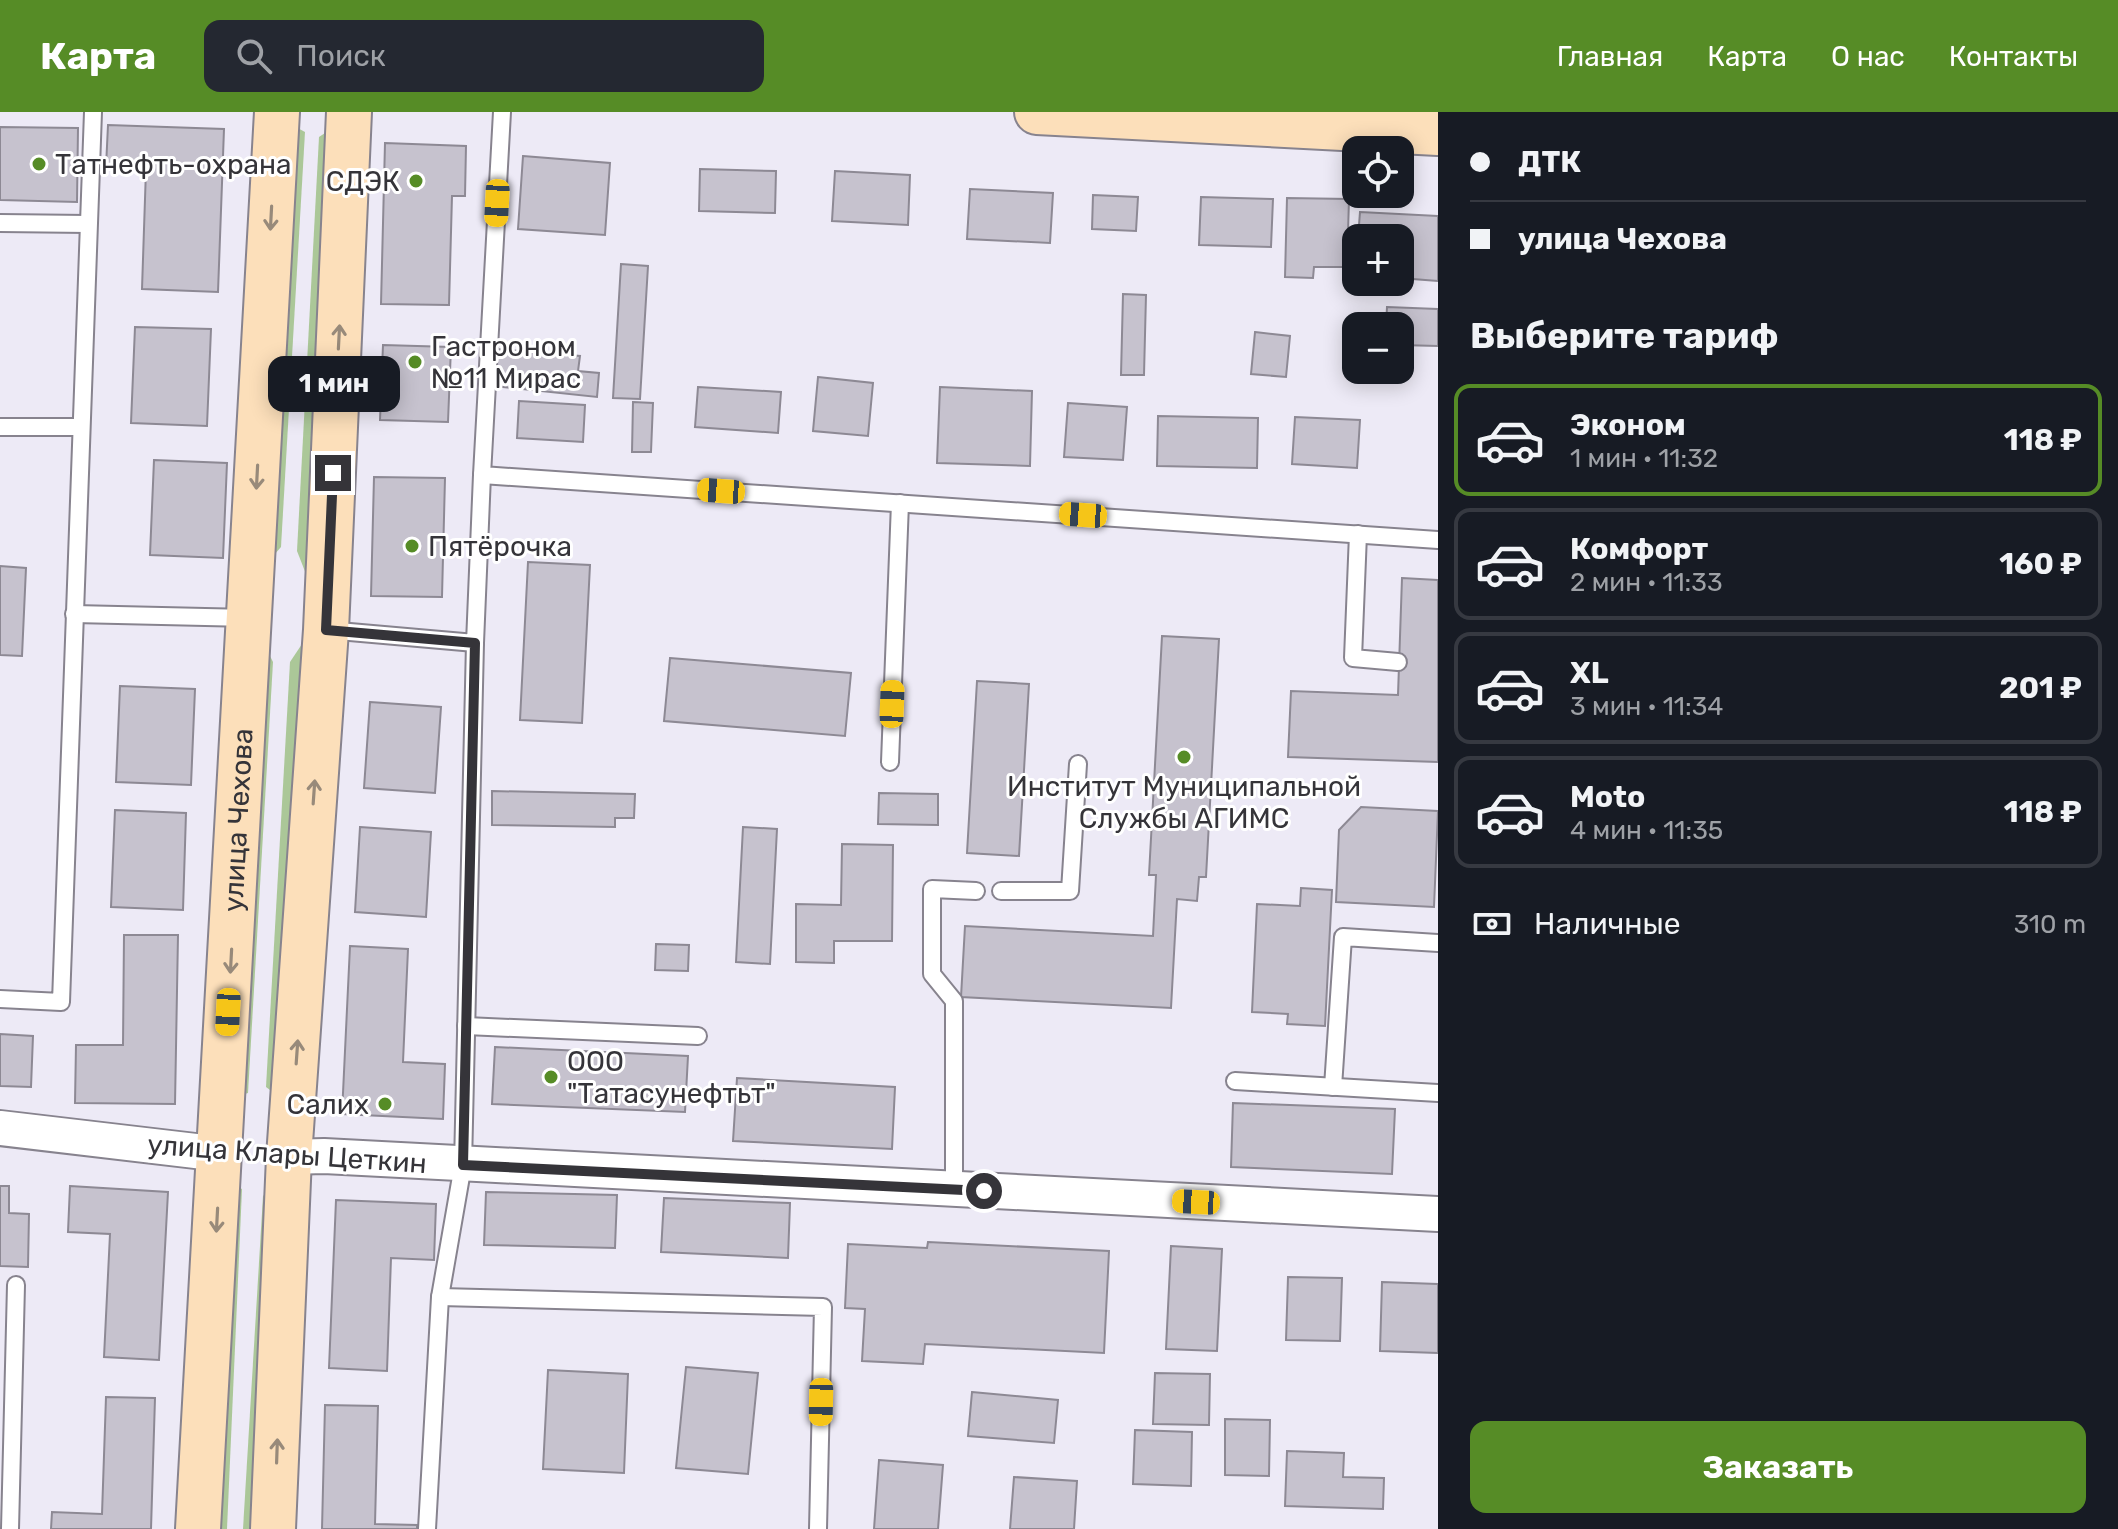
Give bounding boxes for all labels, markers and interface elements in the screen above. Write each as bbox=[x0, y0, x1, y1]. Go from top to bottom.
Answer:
search box bbox=[204, 20, 764, 92]
text: Карта bbox=[40, 33, 156, 79]
icon: search bbox=[232, 34, 276, 78]
text: Поиск bbox=[296, 38, 386, 74]
text: Главная bbox=[1557, 40, 1663, 73]
text: Карта bbox=[1707, 40, 1787, 73]
text: О нас bbox=[1831, 40, 1905, 73]
text: Контакты bbox=[1949, 40, 2078, 73]
map controls bbox=[1342, 136, 1414, 384]
button: locate bbox=[1342, 136, 1414, 208]
text: ДТК bbox=[1518, 144, 1581, 180]
place label: Татнефть-охрана bbox=[55, 148, 292, 181]
marker: Татнефть-охрана bbox=[30, 155, 48, 173]
place label: СДЭК bbox=[326, 165, 400, 198]
marker: СДЭК bbox=[407, 172, 425, 190]
car bbox=[484, 178, 510, 228]
one-way arrow bbox=[264, 204, 279, 231]
text: улица Чехова bbox=[1518, 221, 1727, 257]
button: + bbox=[1342, 224, 1414, 296]
button: − bbox=[1342, 312, 1414, 384]
text: Выберите тариф bbox=[1470, 314, 1779, 357]
one-way arrow bbox=[332, 324, 347, 351]
place label: Гастроном №11 Мирас bbox=[431, 330, 581, 395]
marker: Гастроном №11 Мирас bbox=[406, 353, 424, 371]
callout: 1 мин bbox=[267, 357, 399, 413]
text: 1 мин bbox=[299, 368, 369, 399]
icon: car bbox=[1474, 404, 1546, 476]
text: Эконом bbox=[1570, 407, 1686, 443]
text: 118 ₽ bbox=[2004, 422, 2082, 458]
text: 1 мин · 11:32 bbox=[1570, 443, 1718, 474]
route end bbox=[315, 455, 351, 491]
one-way arrow bbox=[250, 463, 265, 490]
car bbox=[696, 477, 746, 505]
car bbox=[1058, 501, 1108, 529]
icon: car bbox=[1474, 528, 1546, 600]
place label: Пятёрочка bbox=[428, 530, 572, 563]
text: Комфорт bbox=[1570, 531, 1708, 567]
marker: Пятёрочка bbox=[403, 537, 421, 555]
text: 160 ₽ bbox=[1999, 546, 2082, 582]
text: 2 мин · 11:33 bbox=[1570, 567, 1723, 598]
icon: car bbox=[1474, 652, 1546, 724]
text: XL bbox=[1570, 655, 1609, 691]
text: 201 ₽ bbox=[1999, 670, 2082, 706]
car bbox=[879, 680, 905, 728]
text: 3 мин · 11:34 bbox=[1570, 691, 1723, 722]
street label: улица Чехова bbox=[216, 727, 259, 913]
marker: Институт Муниципальной Службы АГИМС bbox=[1175, 748, 1193, 766]
place label: Институт Муниципальной Службы АГИМС bbox=[1007, 770, 1361, 835]
icon: car bbox=[1474, 776, 1546, 848]
one-way arrow bbox=[307, 779, 322, 806]
text: Moto bbox=[1570, 779, 1645, 815]
text: 118 ₽ bbox=[2004, 794, 2082, 830]
text: 4 мин · 11:35 bbox=[1570, 815, 1723, 846]
icon: cash bbox=[1470, 902, 1514, 946]
text: Наличные bbox=[1534, 906, 1680, 942]
text: 310 m bbox=[2014, 909, 2086, 940]
one-way arrow bbox=[223, 947, 238, 974]
car bbox=[215, 987, 241, 1037]
one-way arrow bbox=[290, 1039, 305, 1066]
place label: ООО "Татасунефтьт" bbox=[567, 1045, 776, 1110]
marker: ООО "Татасунефтьт" bbox=[542, 1068, 560, 1086]
place label: Салих bbox=[287, 1088, 369, 1121]
marker: Салих bbox=[376, 1095, 394, 1113]
street label: улица Клары Цеткин bbox=[146, 1128, 428, 1180]
route start bbox=[966, 1173, 1002, 1209]
car bbox=[1171, 1189, 1221, 1215]
one-way arrow bbox=[209, 1206, 224, 1233]
car bbox=[809, 1378, 833, 1426]
button: Заказать bbox=[1470, 1421, 2086, 1513]
one-way arrow bbox=[269, 1438, 284, 1465]

